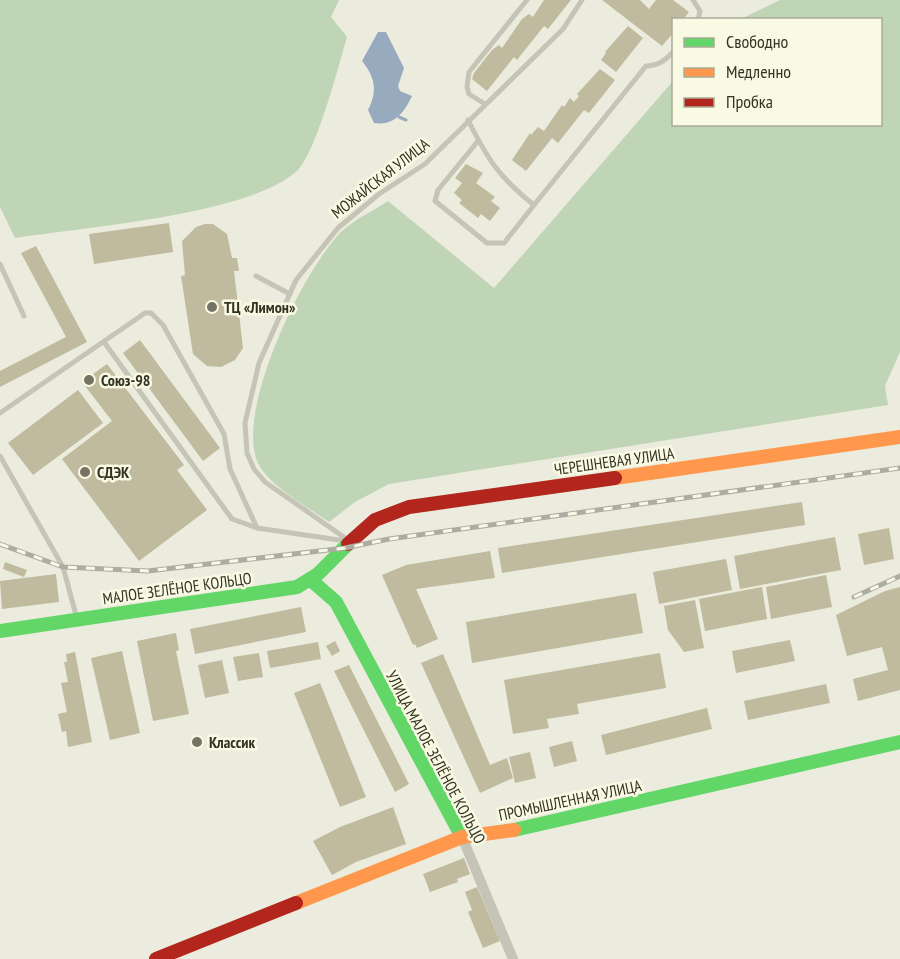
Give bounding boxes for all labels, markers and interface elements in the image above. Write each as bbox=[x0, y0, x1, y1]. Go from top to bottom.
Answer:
legend bbox=[672, 18, 882, 126]
text: Свободно bbox=[726, 30, 789, 53]
text: Медленно bbox=[726, 60, 791, 83]
text: Пробка bbox=[726, 90, 773, 113]
street label: МОЖАЙСКАЯ УЛИЦА bbox=[327, 133, 433, 222]
place label: ТЦ «Лимон» bbox=[224, 297, 296, 317]
marker: ТЦ «Лимон» bbox=[205, 300, 219, 314]
place label: Союз-98 bbox=[101, 370, 150, 390]
marker: Союз-98 bbox=[82, 373, 96, 387]
street label: ЧЕРЕШНЕВАЯ УЛИЦА bbox=[553, 443, 676, 479]
place label: СДЭК bbox=[97, 462, 130, 482]
marker: СДЭК bbox=[78, 465, 92, 479]
street label: МАЛОЕ ЗЕЛЁНОЕ КОЛЬЦО bbox=[101, 568, 253, 608]
street label: УЛИЦА МАЛОЕ ЗЕЛЁНОЕ КОЛЬЦО bbox=[382, 667, 490, 847]
place label: Классик bbox=[209, 732, 256, 752]
marker: Классик bbox=[190, 735, 204, 749]
street label: ПРОМЫШЛЕННАЯ УЛИЦА bbox=[497, 775, 644, 825]

